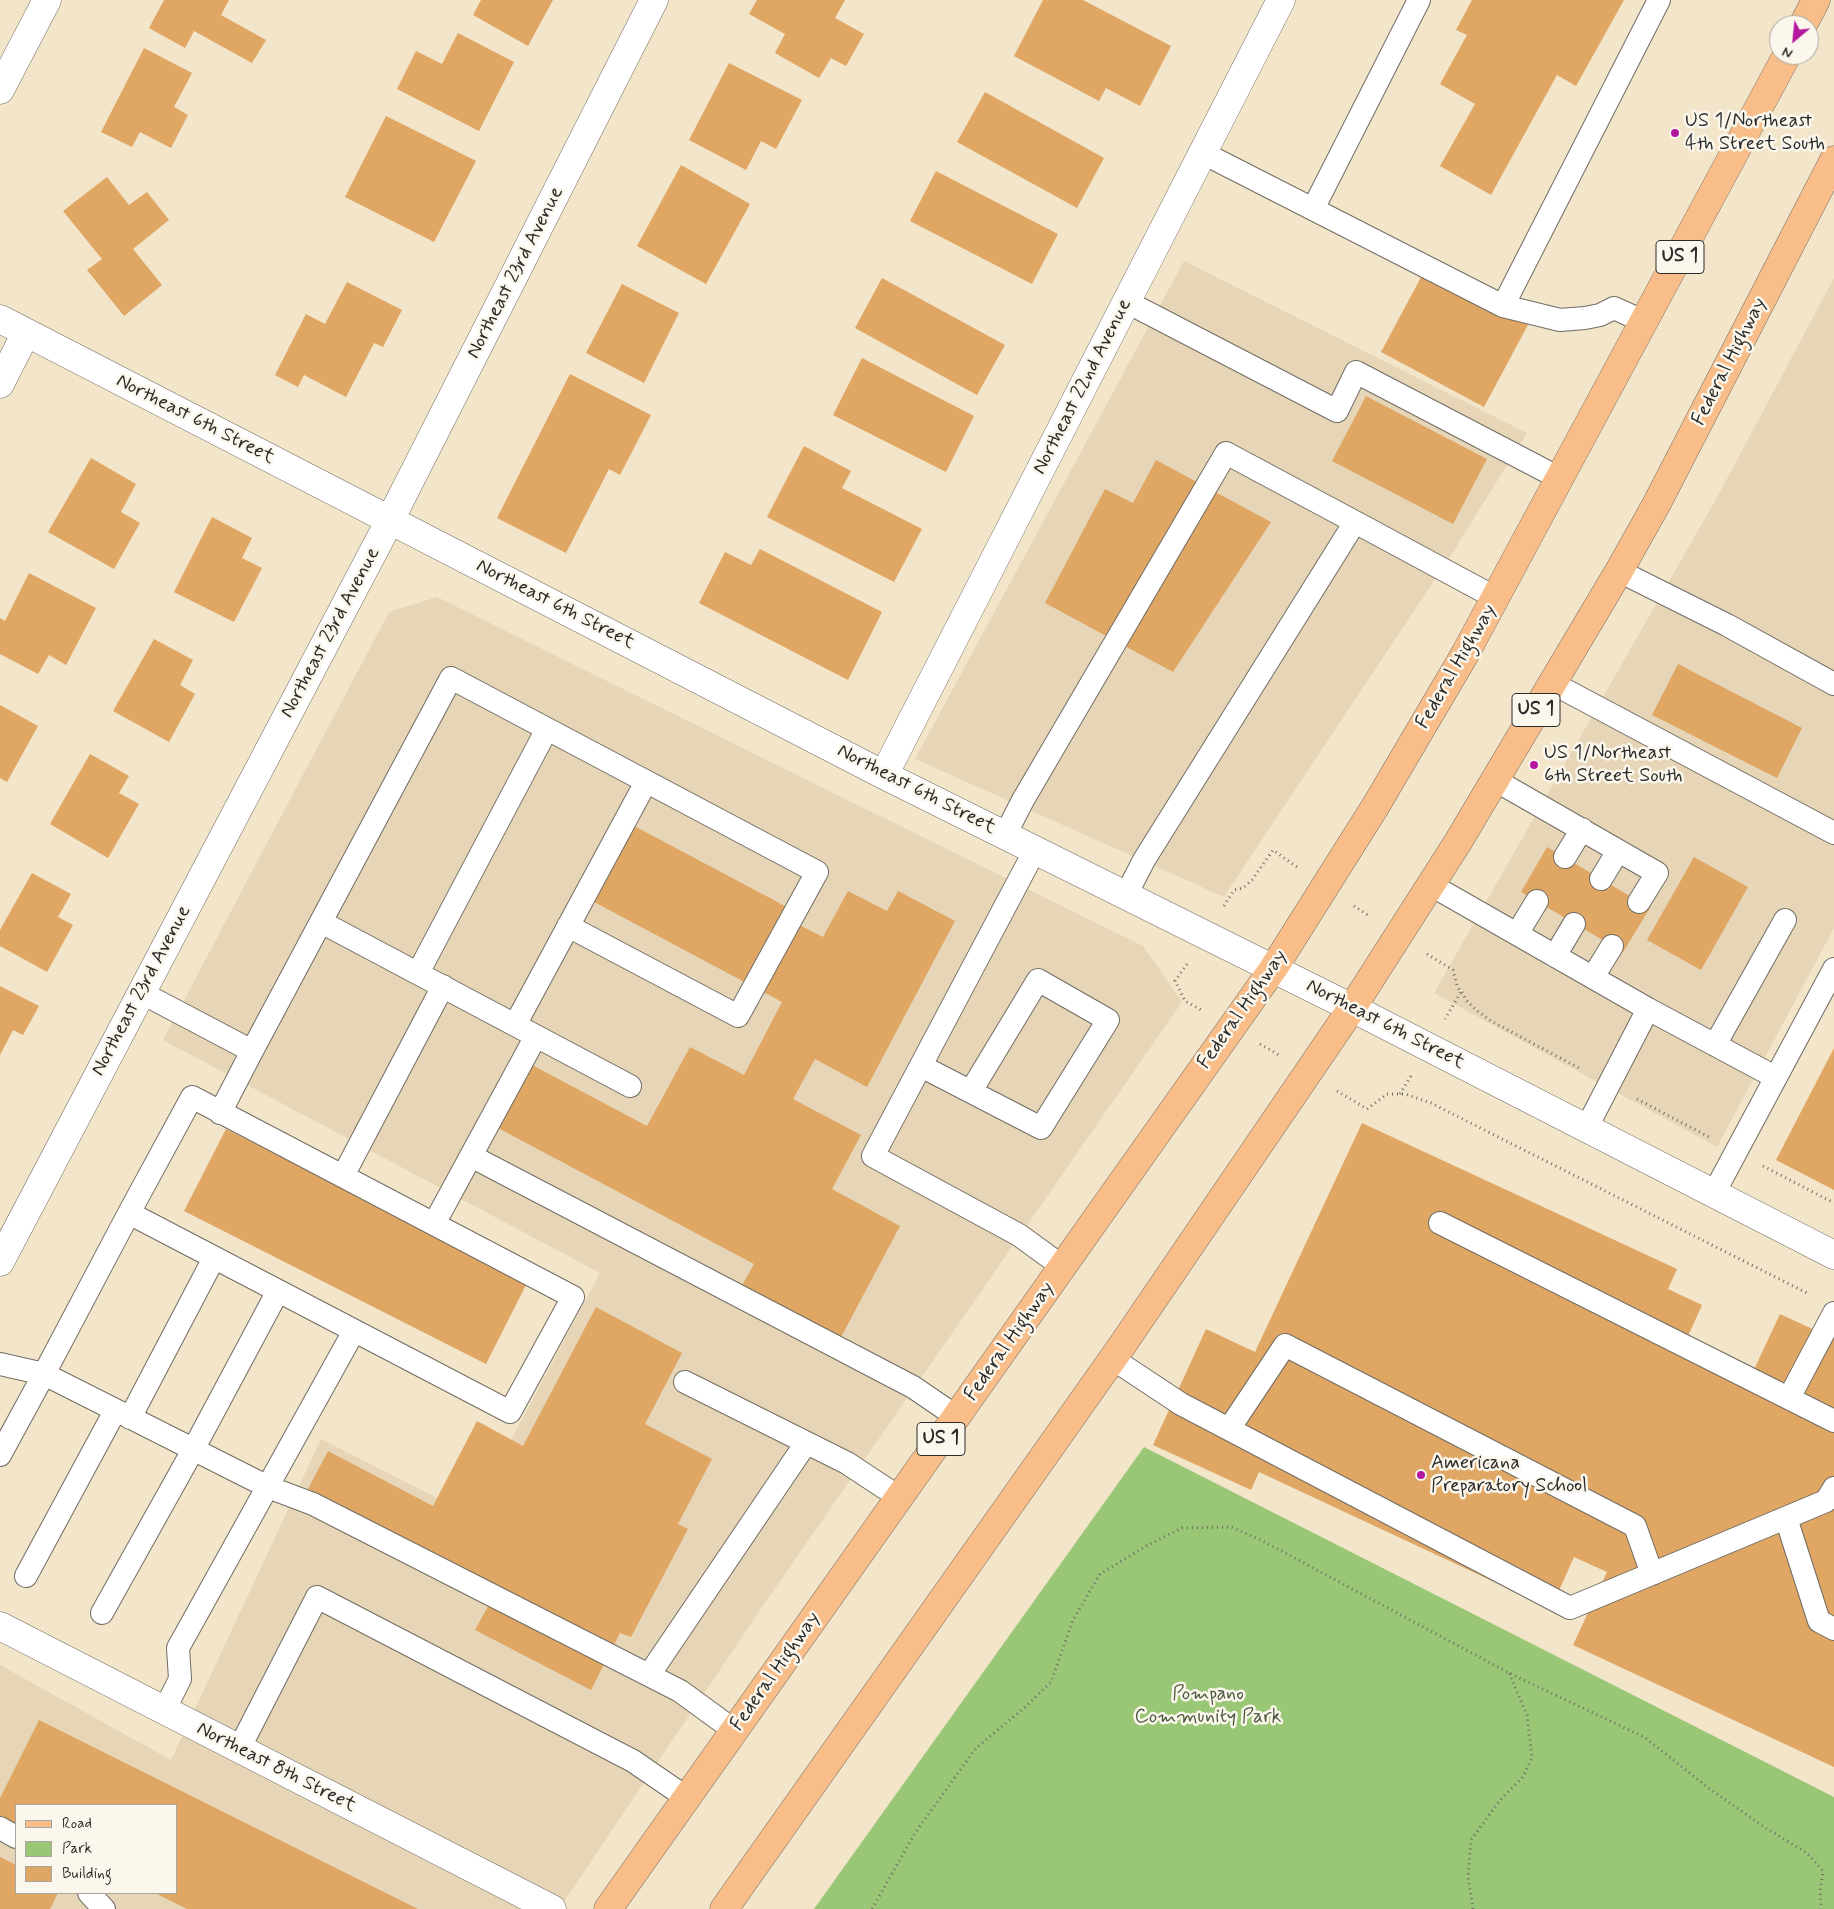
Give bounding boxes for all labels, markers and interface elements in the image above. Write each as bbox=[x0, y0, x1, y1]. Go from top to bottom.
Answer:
north arrow bbox=[1769, 15, 1819, 65]
text: N bbox=[1779, 42, 1796, 63]
place label: US 1/Northeast 4th Street South bbox=[1685, 110, 1825, 157]
marker: US 1/Northeast 4th Street South bbox=[1669, 127, 1681, 139]
street label: Northeast 23rd Avenue bbox=[462, 183, 570, 363]
road number: US 1 bbox=[1656, 240, 1704, 274]
street label: Federal Highway bbox=[1687, 294, 1773, 430]
street label: Northeast 22nd Avenue bbox=[1028, 295, 1138, 479]
street label: Northeast 6th Street bbox=[112, 370, 278, 470]
street label: Northeast 23rd Avenue bbox=[276, 544, 386, 722]
street label: Northeast 6th Street bbox=[472, 555, 638, 655]
street label: Federal Highway bbox=[1412, 600, 1502, 734]
road number: US 1 bbox=[1512, 694, 1560, 726]
street label: Northeast 6th Street bbox=[833, 740, 999, 840]
place label: US 1/Northeast 6th Street South bbox=[1544, 742, 1683, 789]
marker: US 1/Northeast 6th Street South bbox=[1528, 759, 1540, 771]
street label: Northeast 23rd Avenue bbox=[87, 902, 197, 1080]
street label: Federal Highway bbox=[1193, 946, 1293, 1074]
street label: Northeast 6th Street bbox=[1302, 975, 1468, 1075]
street label: Federal Highway bbox=[960, 1278, 1060, 1406]
road number: US 1 bbox=[917, 1422, 965, 1456]
place label: Americana Preparatory School bbox=[1431, 1452, 1587, 1499]
marker: Americana Preparatory School bbox=[1415, 1469, 1427, 1481]
street label: Federal Highway bbox=[726, 1608, 826, 1736]
park label: Pompano Community Park bbox=[1134, 1683, 1282, 1730]
street label: Northeast 8th Street bbox=[192, 1717, 360, 1819]
legend bbox=[15, 1804, 178, 1894]
text: Road bbox=[62, 1814, 92, 1834]
text: Park bbox=[62, 1839, 92, 1859]
text: Building bbox=[62, 1864, 112, 1884]

